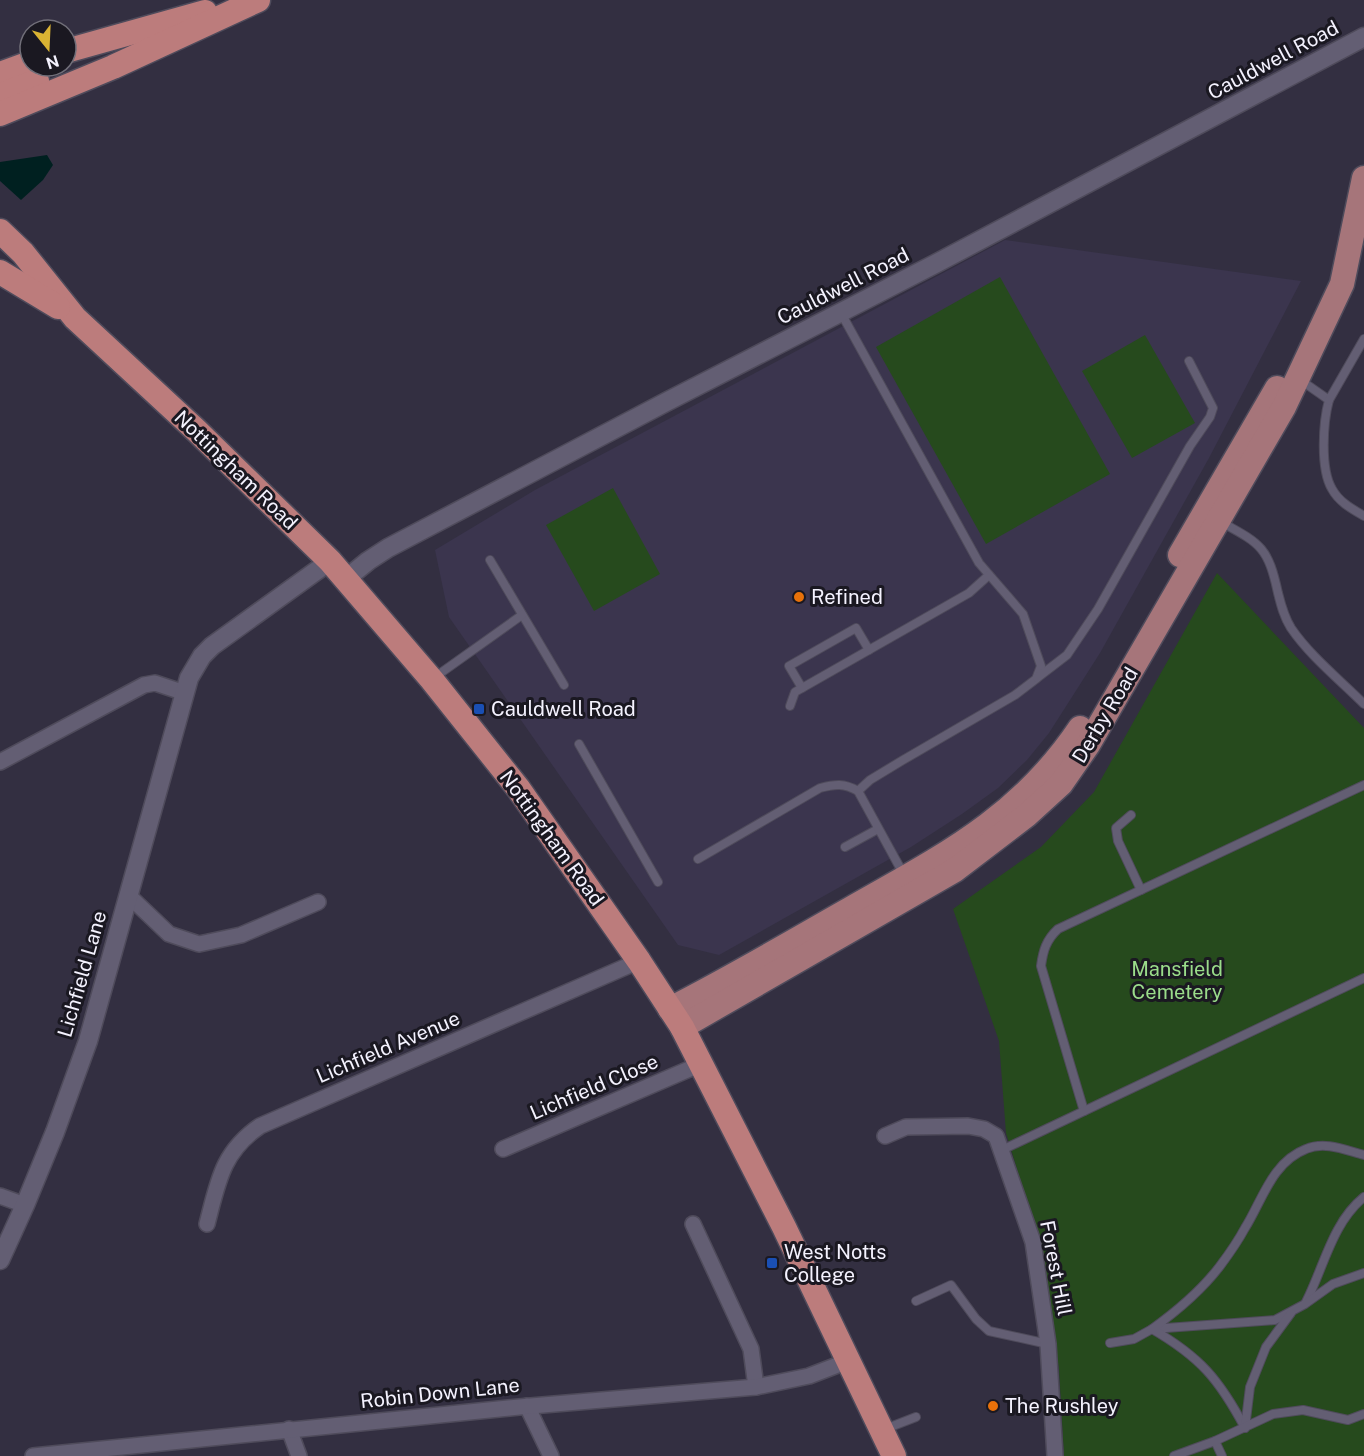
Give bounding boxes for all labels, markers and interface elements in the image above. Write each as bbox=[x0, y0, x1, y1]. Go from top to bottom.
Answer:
street label: Cauldwell Road bbox=[1203, 15, 1343, 105]
north arrow bbox=[18, 18, 78, 78]
text: N bbox=[44, 51, 61, 73]
street label: Cauldwell Road bbox=[773, 242, 913, 330]
street label: Nottingham Road bbox=[170, 405, 302, 535]
place label: Refined bbox=[811, 585, 883, 609]
marker: Refined bbox=[792, 590, 806, 604]
street label: Derby Road bbox=[1067, 663, 1143, 767]
place label: Cauldwell Road bbox=[491, 697, 636, 721]
marker: Cauldwell Road bbox=[472, 702, 486, 716]
street label: Nottingham Road bbox=[495, 766, 609, 910]
street label: Lichfield Lane bbox=[53, 908, 111, 1040]
park label: Mansfield Cemetery bbox=[1131, 957, 1223, 1004]
street label: Lichfield Avenue bbox=[313, 1006, 463, 1088]
street label: Lichfield Close bbox=[526, 1049, 662, 1125]
street label: Forest Hill bbox=[1035, 1218, 1077, 1318]
place label: West Notts College bbox=[784, 1240, 886, 1287]
marker: West Notts College bbox=[765, 1256, 779, 1270]
street label: Robin Down Lane bbox=[359, 1373, 521, 1413]
place label: The Rushley bbox=[1005, 1394, 1119, 1418]
marker: The Rushley bbox=[986, 1399, 1000, 1413]

